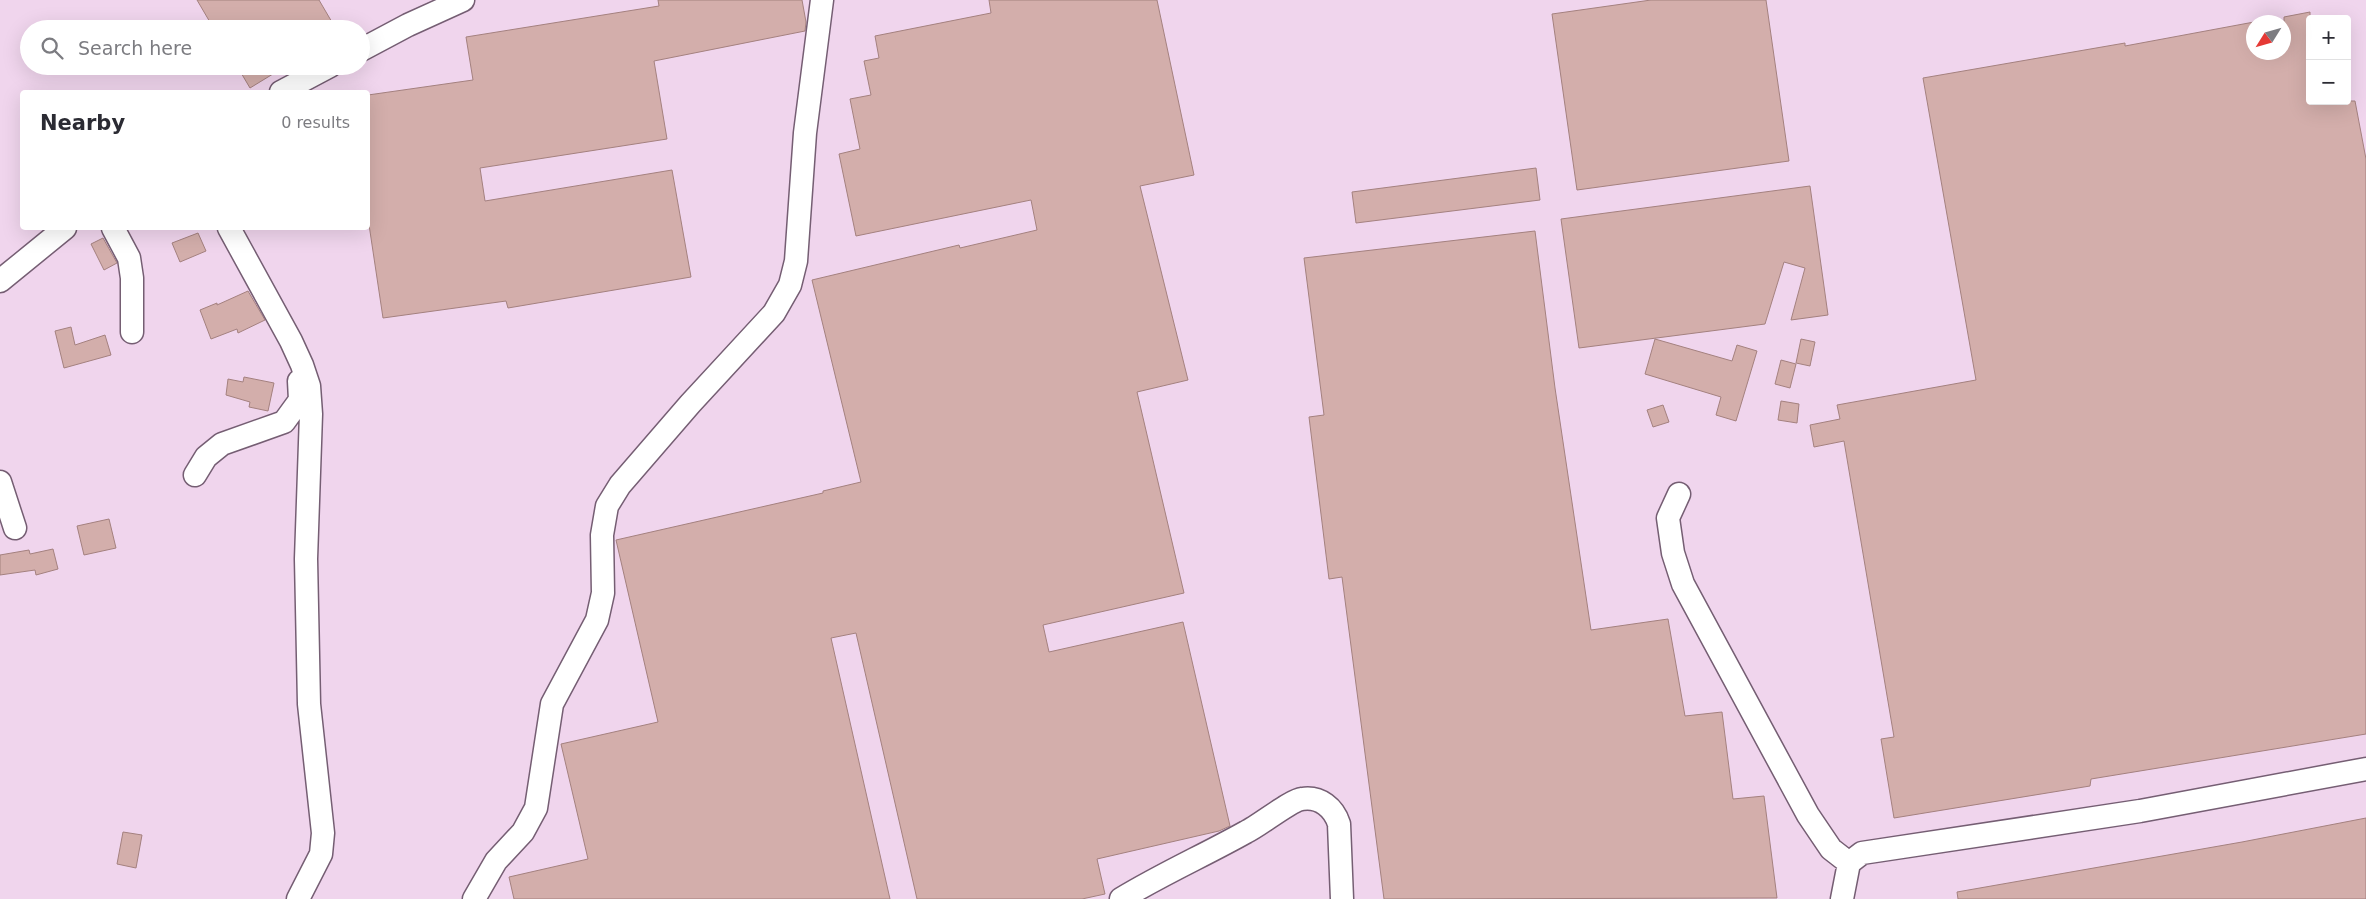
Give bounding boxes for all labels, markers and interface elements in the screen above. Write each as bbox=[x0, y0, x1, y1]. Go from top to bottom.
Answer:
north arrow bbox=[2246, 15, 2291, 60]
map controls bbox=[2306, 15, 2351, 105]
button: + bbox=[2306, 15, 2351, 60]
search box bbox=[20, 20, 370, 75]
icon: search bbox=[38, 34, 66, 62]
text: Search here bbox=[78, 37, 192, 59]
button: − bbox=[2306, 60, 2351, 105]
text: Nearby bbox=[40, 111, 125, 135]
text: 0 results bbox=[281, 113, 350, 132]

